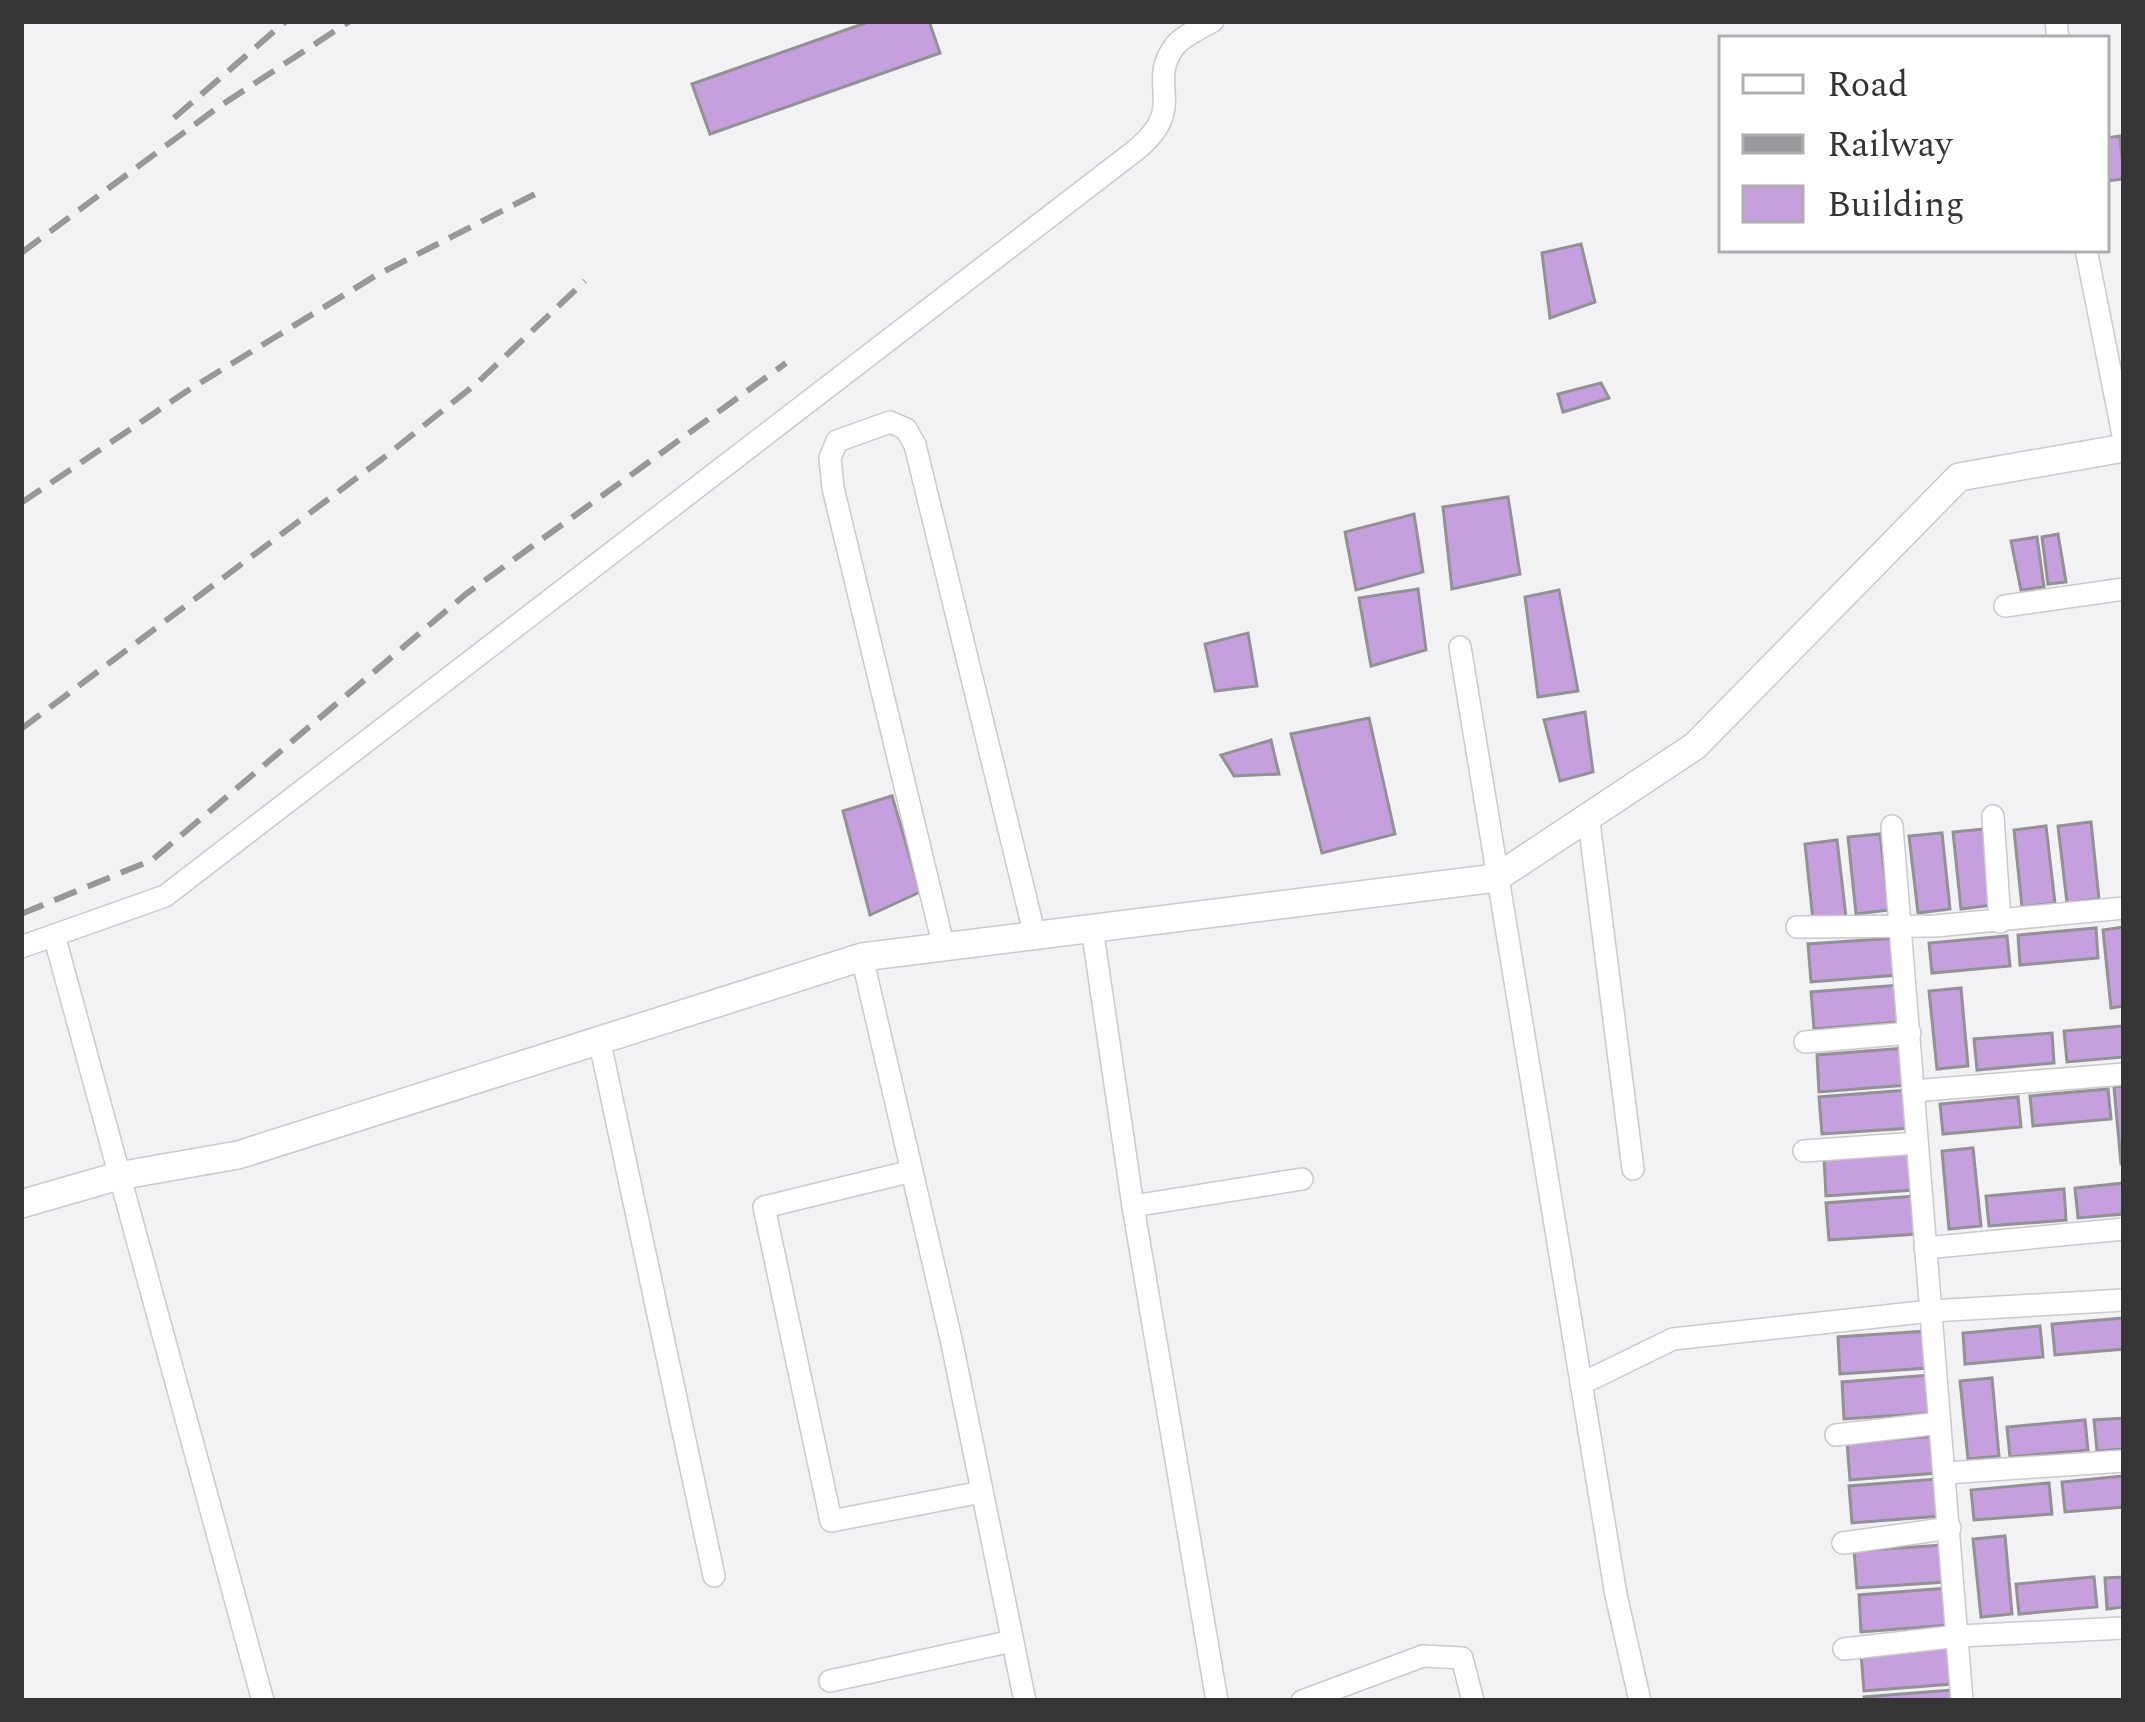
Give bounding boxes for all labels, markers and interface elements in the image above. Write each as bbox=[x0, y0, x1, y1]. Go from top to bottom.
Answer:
legend bbox=[1719, 36, 2109, 252]
text: Road bbox=[1827, 58, 1908, 113]
text: Railway bbox=[1827, 118, 1954, 173]
text: Building bbox=[1827, 178, 1965, 233]

